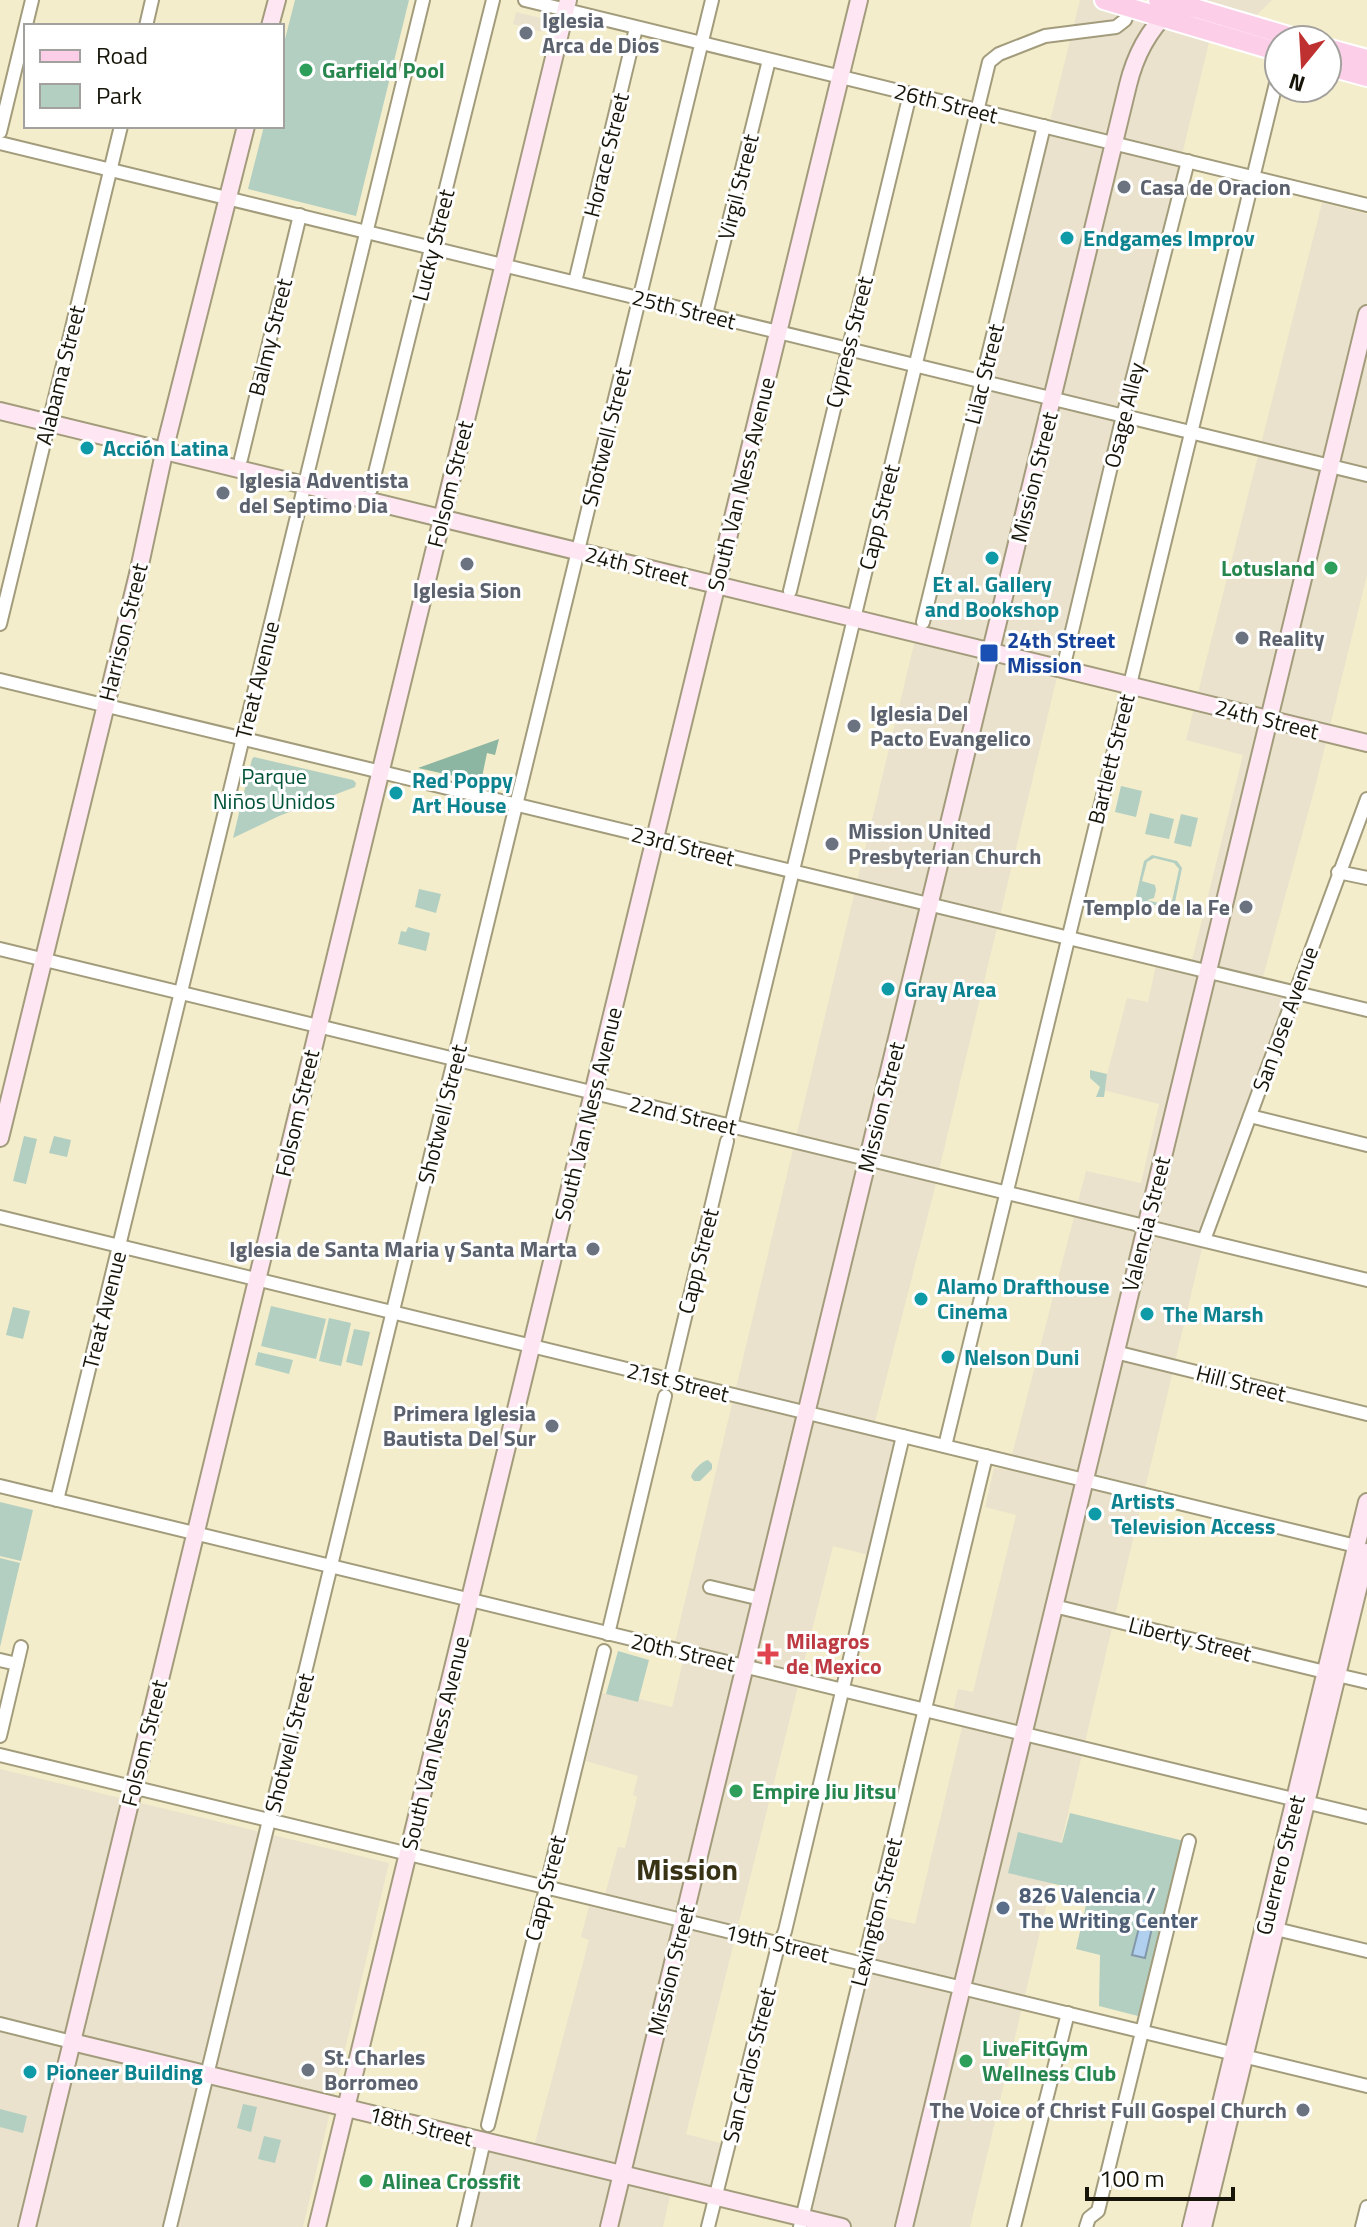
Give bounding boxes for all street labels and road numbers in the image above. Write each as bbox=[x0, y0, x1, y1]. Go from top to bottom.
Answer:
street label: 26th Street bbox=[891, 74, 1002, 132]
street label: Horace Street bbox=[574, 89, 638, 221]
street label: Virgil Street bbox=[708, 130, 768, 243]
street label: Lucky Street bbox=[403, 185, 463, 305]
street label: Cypress Street bbox=[816, 272, 882, 411]
street label: Balmy Street bbox=[239, 274, 301, 399]
street label: 25th Street bbox=[629, 280, 740, 338]
street label: Alabama Street bbox=[26, 301, 94, 448]
street label: Lilac Street bbox=[955, 320, 1013, 428]
street label: Osage Alley bbox=[1094, 358, 1154, 471]
street label: Shotwell Street bbox=[572, 364, 640, 510]
street label: South Van Ness Avenue bbox=[698, 373, 784, 595]
street label: Mission Street bbox=[1001, 408, 1067, 546]
street label: Folsom Street bbox=[418, 417, 482, 551]
street label: Capp Street bbox=[849, 460, 909, 573]
street label: 24th Street bbox=[582, 537, 693, 595]
street label: Harrison Street bbox=[89, 559, 157, 705]
street label: Treat Avenue bbox=[226, 617, 288, 743]
street label: Bartlett Street bbox=[1078, 690, 1144, 828]
street label: 24th Street bbox=[1212, 690, 1323, 748]
street label: 23rd Street bbox=[628, 817, 738, 875]
street label: San Jose Avenue bbox=[1243, 942, 1327, 1096]
street label: South Van Ness Avenue bbox=[545, 1003, 631, 1225]
street label: Mission Street bbox=[848, 1038, 914, 1176]
street label: Shotwell Street bbox=[408, 1041, 476, 1187]
street label: Folsom Street bbox=[266, 1046, 328, 1180]
street label: 22nd Street bbox=[626, 1086, 741, 1144]
street label: Valencia Street bbox=[1113, 1153, 1179, 1295]
street label: Capp Street bbox=[668, 1204, 728, 1317]
street label: Treat Avenue bbox=[73, 1247, 135, 1373]
street label: 21st Street bbox=[623, 1353, 733, 1411]
street label: Hill Street bbox=[1193, 1355, 1290, 1411]
street label: Liberty Street bbox=[1125, 1607, 1255, 1671]
street label: 20th Street bbox=[628, 1624, 739, 1681]
street label: South Van Ness Avenue bbox=[392, 1632, 478, 1854]
street label: Shotwell Street bbox=[255, 1670, 323, 1816]
street label: Folsom Street bbox=[112, 1676, 176, 1810]
street label: Guerrero Street bbox=[1246, 1791, 1314, 1939]
street label: Capp Street bbox=[515, 1831, 575, 1944]
street label: Lexington Street bbox=[841, 1834, 911, 1990]
street label: Mission Street bbox=[638, 1901, 704, 2039]
street label: 19th Street bbox=[722, 1915, 833, 1972]
street label: San Carlos Street bbox=[713, 1984, 785, 2146]
street label: 18th Street bbox=[366, 2097, 477, 2155]

